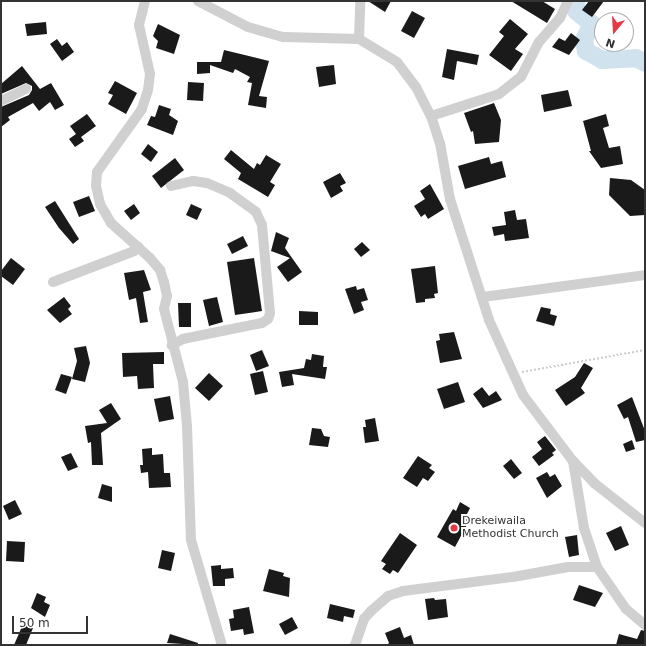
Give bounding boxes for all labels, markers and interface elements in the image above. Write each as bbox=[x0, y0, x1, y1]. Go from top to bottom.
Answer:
north arrow bbox=[594, 12, 634, 52]
text: N bbox=[604, 35, 617, 51]
place label: Drekeiwaila Methodist Church bbox=[462, 515, 559, 541]
marker: Drekeiwaila Methodist Church bbox=[449, 523, 459, 533]
scale bar bbox=[14, 608, 90, 634]
text: 50 m bbox=[19, 616, 50, 630]

